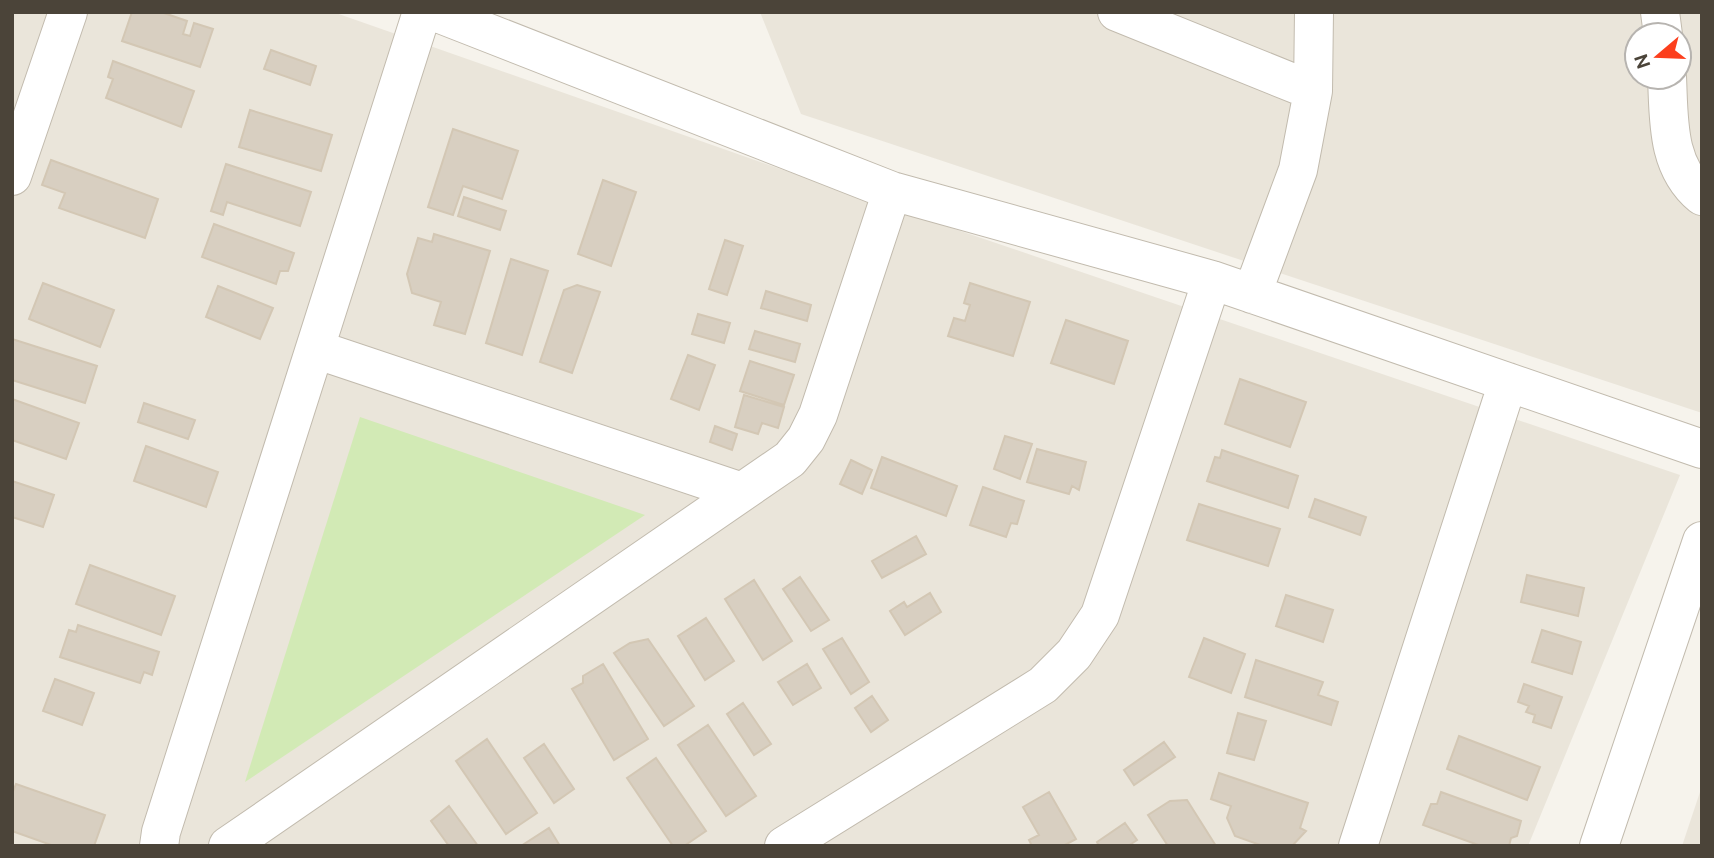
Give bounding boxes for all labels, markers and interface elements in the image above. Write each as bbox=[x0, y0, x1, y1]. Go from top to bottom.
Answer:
north arrow bbox=[1623, 21, 1693, 91]
text: N bbox=[1629, 51, 1655, 72]

